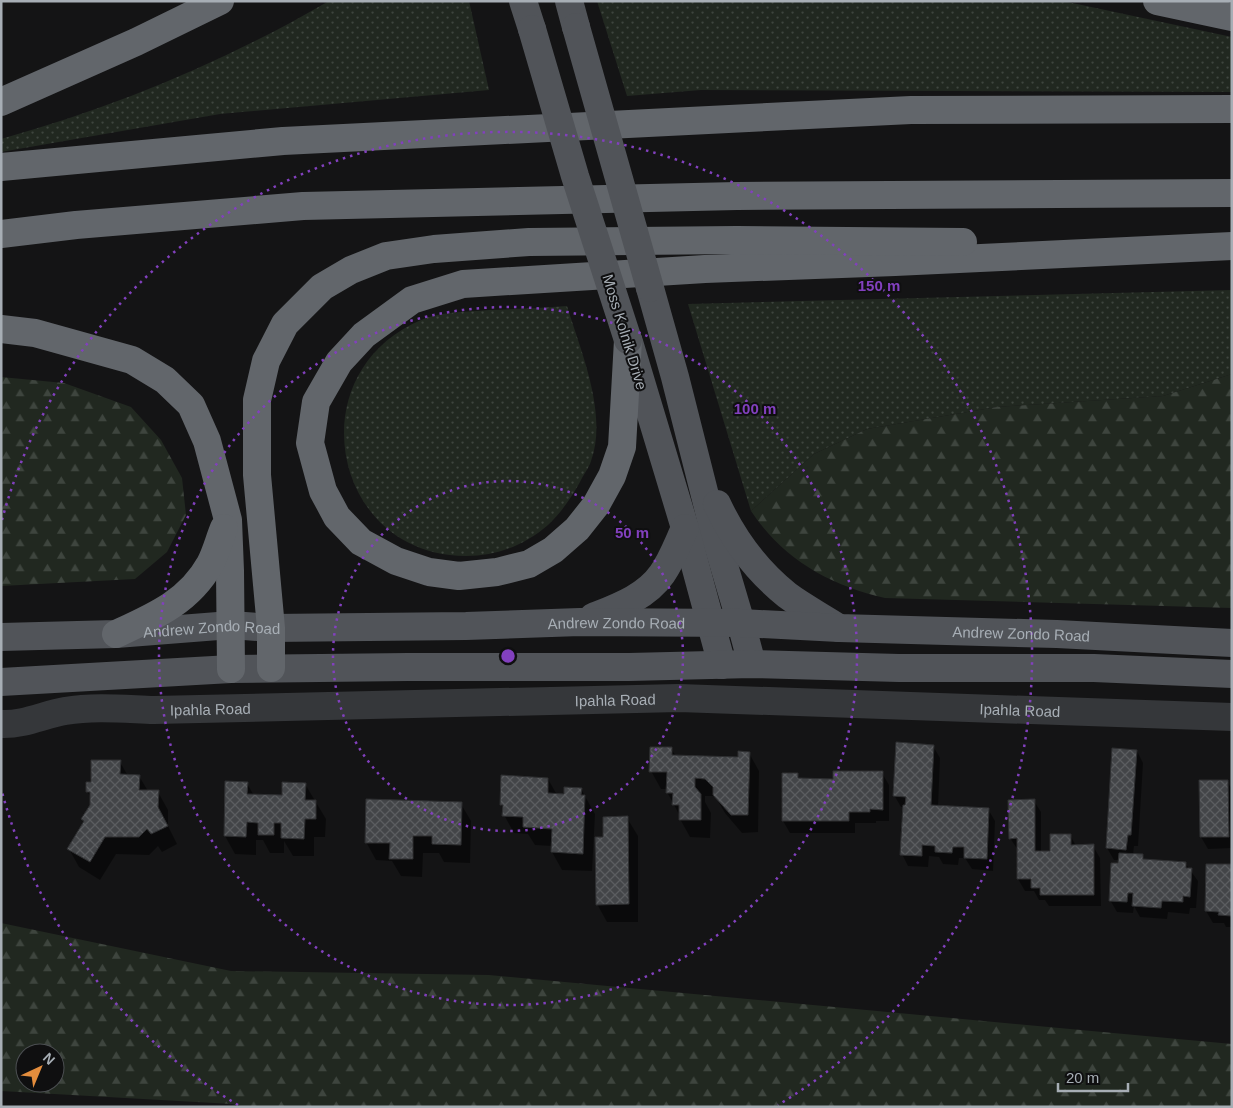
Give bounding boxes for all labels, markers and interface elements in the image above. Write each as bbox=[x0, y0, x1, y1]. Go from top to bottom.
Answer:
street label: Moss Kolnik Drive bbox=[599, 272, 651, 392]
text: 150 m bbox=[858, 277, 900, 294]
text: 100 m bbox=[734, 400, 776, 417]
text: 50 m bbox=[615, 524, 649, 541]
street label: Andrew Zondo Road bbox=[547, 613, 685, 632]
street label: Andrew Zondo Road bbox=[142, 616, 280, 640]
street label: Andrew Zondo Road bbox=[952, 623, 1090, 644]
centre of rings bbox=[499, 647, 517, 665]
street label: Ipahla Road bbox=[575, 690, 656, 709]
street label: Ipahla Road bbox=[170, 699, 251, 718]
street label: Ipahla Road bbox=[979, 700, 1061, 720]
north arrow bbox=[15, 1043, 65, 1093]
text: N bbox=[40, 1049, 58, 1068]
scale bar bbox=[1058, 1060, 1128, 1092]
text: 20 m bbox=[1066, 1069, 1099, 1086]

